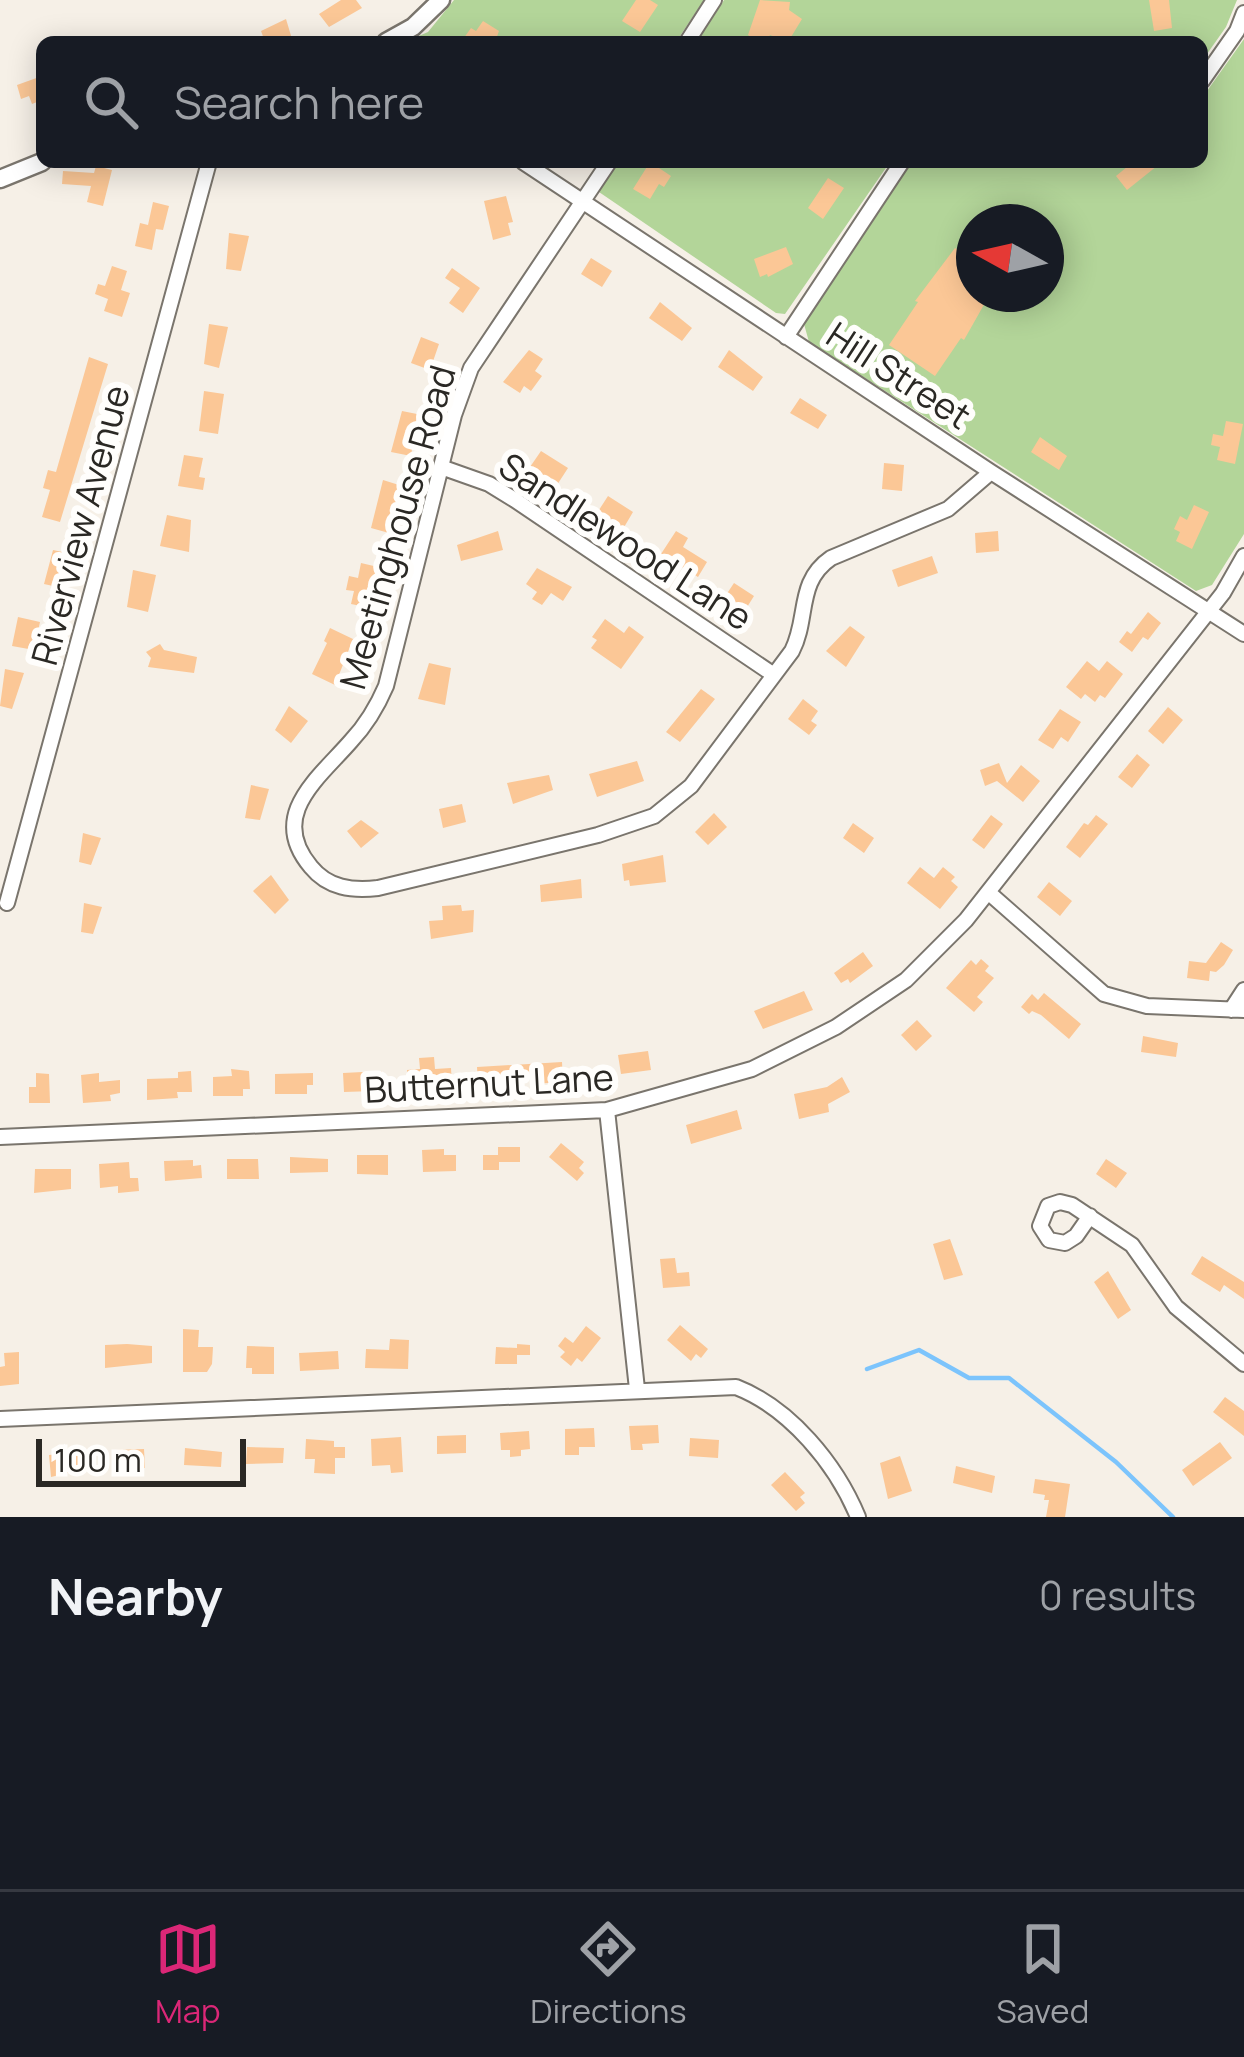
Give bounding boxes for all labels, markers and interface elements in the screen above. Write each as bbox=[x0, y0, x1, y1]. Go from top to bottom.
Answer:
search box bbox=[36, 36, 1208, 168]
icon: search bbox=[78, 69, 144, 135]
text: Search here bbox=[174, 71, 424, 133]
north arrow bbox=[956, 204, 1064, 312]
street label: Hill Street bbox=[817, 310, 981, 440]
street label: Meetinghouse Road bbox=[327, 360, 467, 694]
street label: Riverview Avenue bbox=[19, 380, 141, 670]
street label: Sandlewood Lane bbox=[490, 441, 762, 641]
street label: Butternut Lane bbox=[363, 1052, 615, 1114]
scale bar bbox=[36, 1433, 246, 1486]
text: 100 m bbox=[54, 1437, 142, 1482]
text: Nearby bbox=[48, 1561, 223, 1630]
text: 0 results bbox=[1039, 1568, 1196, 1622]
tab: Map bbox=[155, 1916, 221, 2033]
tab: Directions bbox=[530, 1916, 687, 2033]
tab: Saved bbox=[996, 1916, 1089, 2033]

